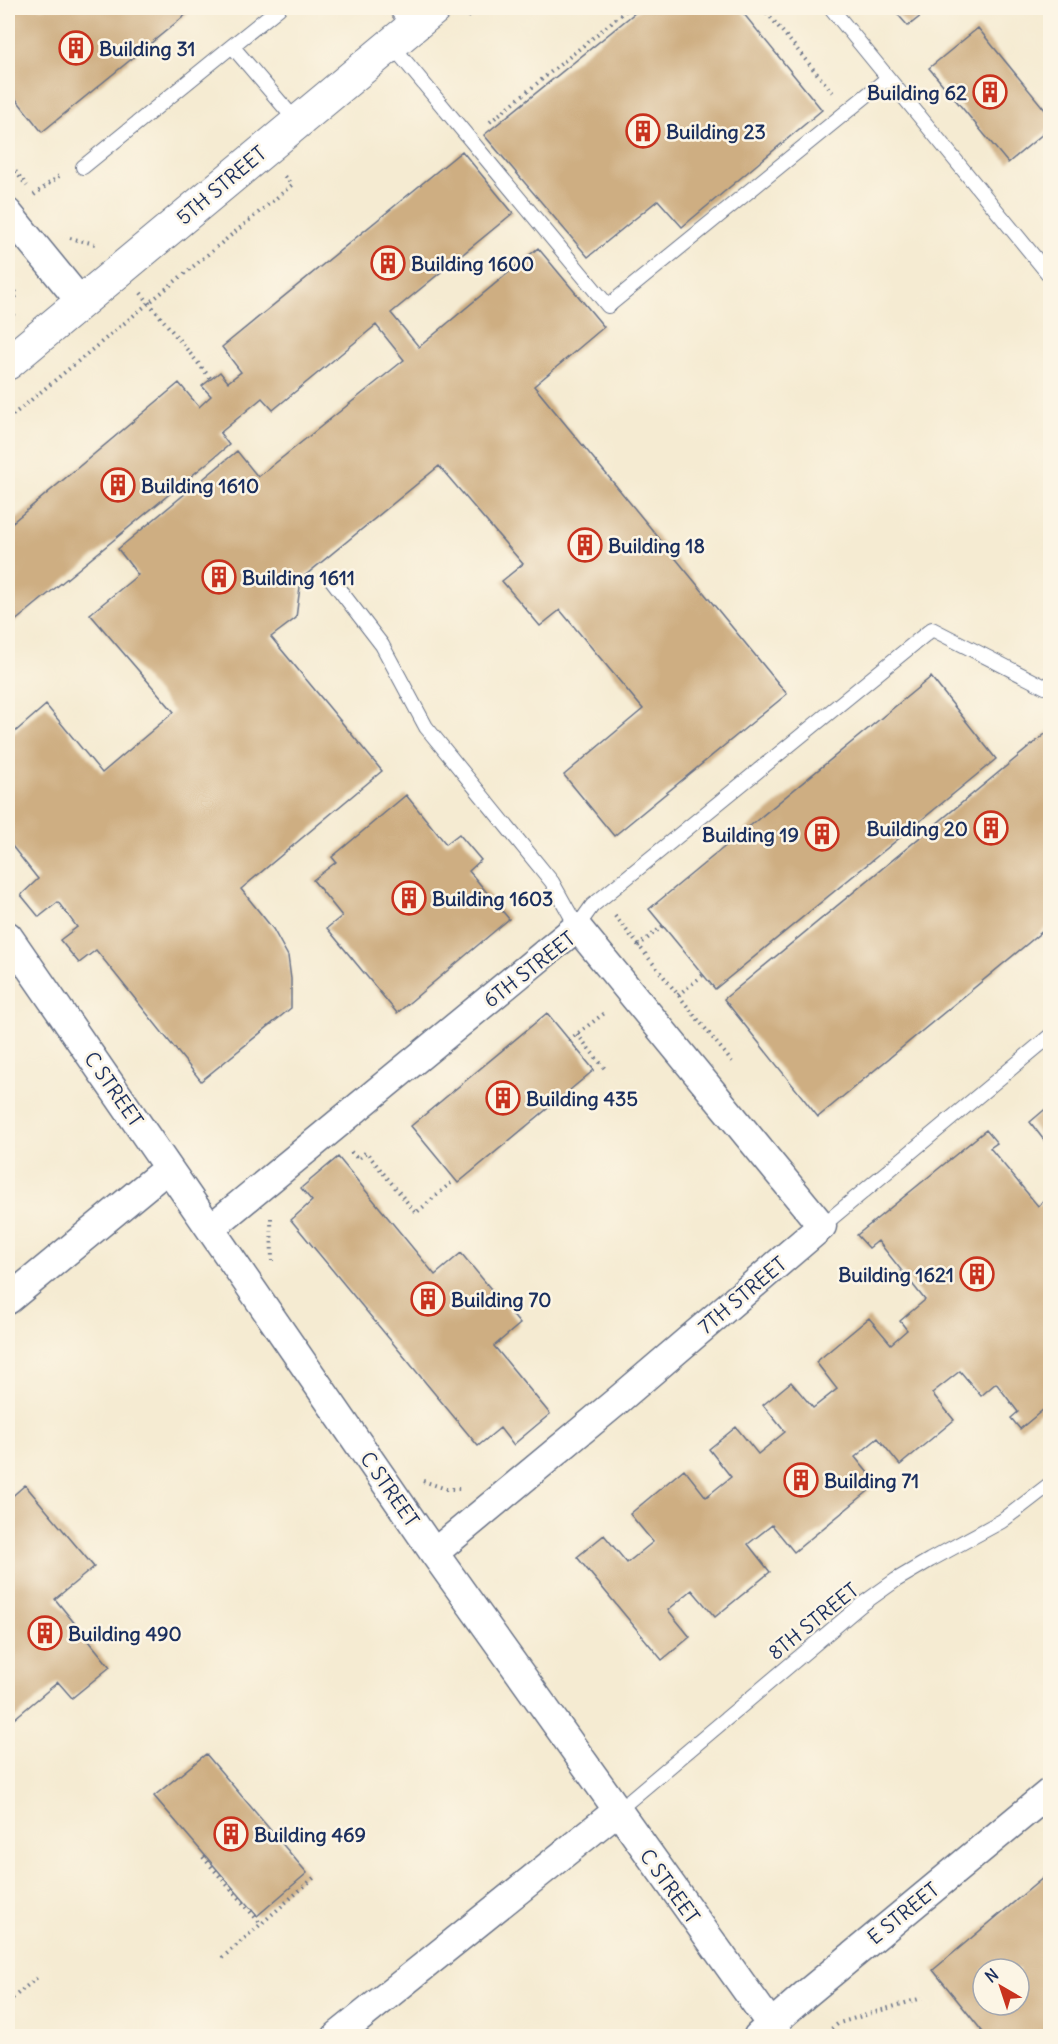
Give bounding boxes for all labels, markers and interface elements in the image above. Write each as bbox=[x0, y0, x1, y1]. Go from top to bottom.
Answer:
building icon: Building 31 bbox=[58, 30, 94, 66]
place label: Building 31 bbox=[99, 36, 196, 61]
building icon: Building 62 bbox=[972, 74, 1008, 110]
place label: Building 62 bbox=[867, 80, 967, 105]
building icon: Building 23 bbox=[625, 113, 661, 149]
place label: Building 23 bbox=[666, 119, 766, 144]
street label: 5TH STREET bbox=[171, 140, 271, 230]
building icon: Building 1600 bbox=[370, 245, 406, 281]
place label: Building 1600 bbox=[411, 251, 534, 276]
building icon: Building 1610 bbox=[100, 467, 136, 503]
place label: Building 1610 bbox=[141, 473, 259, 498]
building icon: Building 18 bbox=[567, 527, 603, 563]
place label: Building 18 bbox=[608, 533, 705, 558]
building icon: Building 1611 bbox=[201, 559, 237, 595]
place label: Building 1611 bbox=[242, 565, 355, 590]
building icon: Building 20 bbox=[973, 810, 1009, 846]
building icon: Building 19 bbox=[804, 816, 840, 852]
place label: Building 20 bbox=[866, 816, 968, 841]
place label: Building 19 bbox=[702, 822, 799, 847]
building icon: Building 1603 bbox=[391, 880, 427, 916]
place label: Building 1603 bbox=[432, 886, 553, 911]
street label: 6TH STREET bbox=[478, 926, 580, 1012]
street label: C STREET bbox=[79, 1047, 149, 1131]
building icon: Building 435 bbox=[485, 1080, 521, 1116]
place label: Building 435 bbox=[526, 1086, 638, 1111]
street label: 7TH STREET bbox=[693, 1251, 791, 1339]
building icon: Building 1621 bbox=[959, 1256, 995, 1292]
place label: Building 1621 bbox=[838, 1262, 954, 1287]
building icon: Building 70 bbox=[410, 1281, 446, 1317]
place label: Building 70 bbox=[451, 1287, 551, 1312]
street label: C STREET bbox=[355, 1447, 425, 1531]
building icon: Building 71 bbox=[783, 1462, 819, 1498]
place label: Building 71 bbox=[824, 1468, 919, 1493]
street label: 8TH STREET bbox=[763, 1577, 863, 1665]
building icon: Building 490 bbox=[27, 1615, 63, 1651]
place label: Building 490 bbox=[68, 1621, 182, 1646]
building icon: Building 469 bbox=[213, 1816, 249, 1852]
place label: Building 469 bbox=[254, 1822, 366, 1847]
street label: C STREET bbox=[635, 1844, 705, 1928]
street label: E STREET bbox=[862, 1877, 944, 1949]
north arrow bbox=[971, 1957, 1031, 2017]
text: N bbox=[981, 1964, 1002, 1987]

